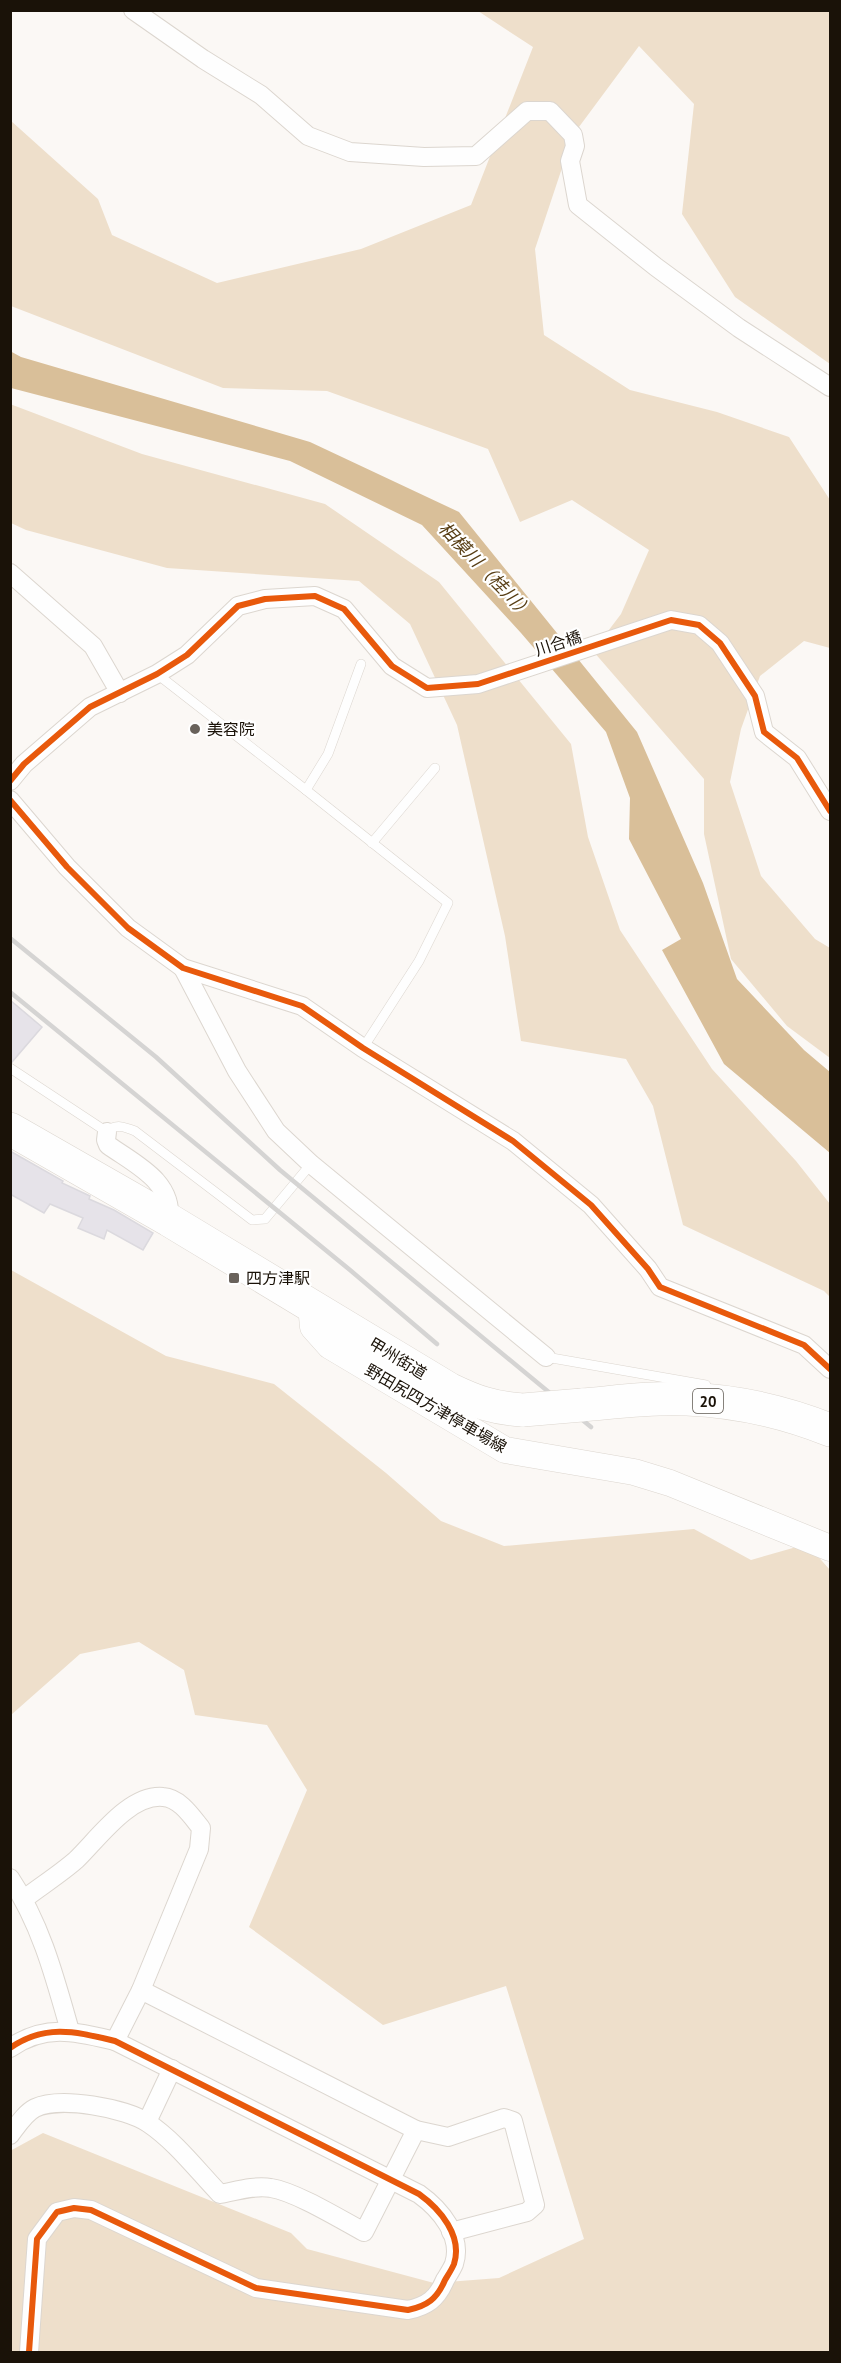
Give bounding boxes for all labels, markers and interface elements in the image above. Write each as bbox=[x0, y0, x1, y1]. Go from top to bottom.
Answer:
water label: 相模川（桂川） bbox=[434, 517, 538, 623]
street label: 川合橋 bbox=[532, 626, 584, 660]
place label: 美容院 bbox=[207, 719, 255, 739]
marker: 美容院 bbox=[188, 722, 202, 736]
place label: 四方津駅 bbox=[246, 1268, 310, 1288]
marker: 四方津駅 bbox=[227, 1271, 241, 1285]
street label: 甲州街道 bbox=[365, 1333, 431, 1383]
street label: 野田尻四方津停車場線 bbox=[362, 1359, 510, 1457]
road number: 20 bbox=[693, 1389, 723, 1413]

